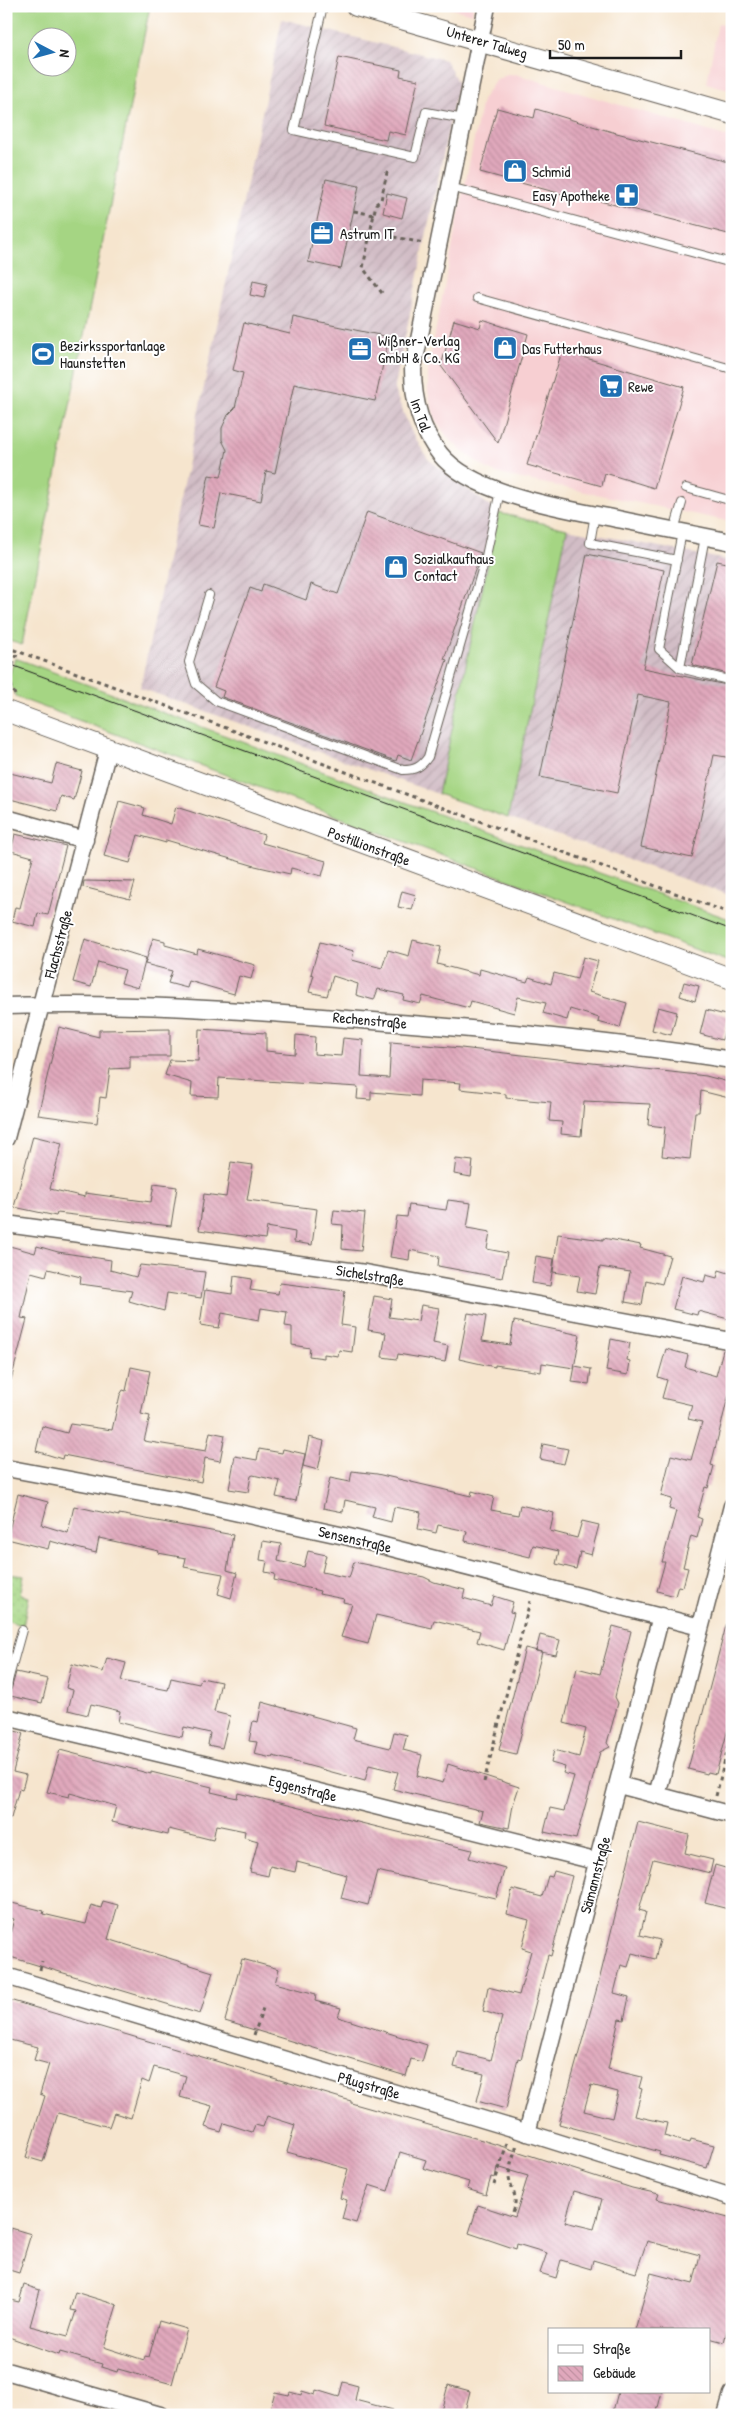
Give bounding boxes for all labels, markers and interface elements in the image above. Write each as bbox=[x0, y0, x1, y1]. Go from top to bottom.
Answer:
street label: Unterer Talweg bbox=[444, 20, 530, 64]
north arrow bbox=[28, 28, 78, 78]
scale bar bbox=[550, 28, 682, 60]
text: 50 m bbox=[558, 34, 585, 55]
text: N bbox=[56, 49, 75, 59]
shop icon: Schmid bbox=[502, 158, 528, 184]
place label: Schmid bbox=[532, 161, 571, 182]
pharmacy icon: Easy Apotheke bbox=[614, 182, 640, 208]
place label: Easy Apotheke bbox=[533, 185, 610, 206]
office icon: Astrum IT bbox=[309, 220, 335, 246]
place label: Astrum IT bbox=[340, 223, 395, 244]
place label: Wißner-Verlag GmbH & Co. KG bbox=[378, 330, 460, 368]
place label: Bezirkssportanlage Haunstetten bbox=[60, 335, 166, 373]
shop icon: Das Futterhaus bbox=[492, 335, 518, 361]
office icon: Wißner-Verlag GmbH & Co. KG bbox=[347, 336, 373, 362]
place label: Das Futterhaus bbox=[522, 338, 602, 359]
sports icon: Bezirkssportanlage Haunstetten bbox=[30, 341, 56, 367]
supermarket icon: Rewe bbox=[598, 373, 624, 399]
place label: Rewe bbox=[628, 376, 654, 397]
street label: Im Tal bbox=[405, 395, 437, 435]
place label: Sozialkaufhaus Contact bbox=[414, 548, 494, 586]
shop icon: Sozialkaufhaus Contact bbox=[383, 554, 409, 580]
street label: Postillionstraße bbox=[325, 821, 413, 871]
street label: Flachsstraße bbox=[39, 908, 77, 981]
street label: Rechenstraße bbox=[332, 1006, 408, 1034]
street label: Sichelstraße bbox=[334, 1259, 406, 1291]
street label: Sensenstraße bbox=[316, 1520, 394, 1558]
street label: Eggenstraße bbox=[267, 1769, 339, 1807]
street label: Sämannstraße bbox=[575, 1834, 615, 1916]
street label: Pflugstraße bbox=[335, 2066, 403, 2104]
legend bbox=[548, 2328, 710, 2394]
text: Straße bbox=[593, 2338, 631, 2359]
text: Gebäude bbox=[593, 2362, 636, 2383]

